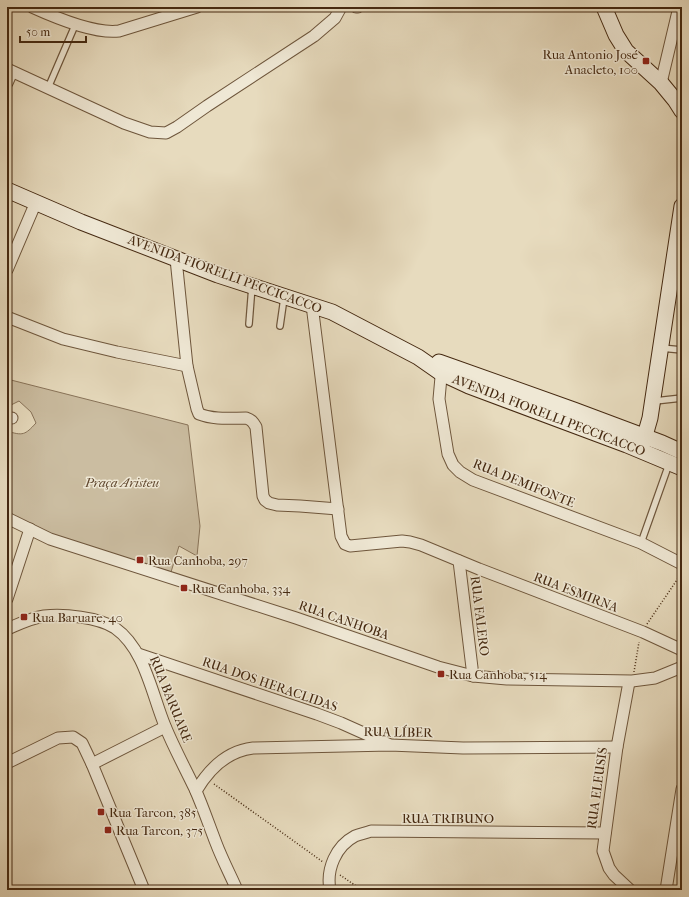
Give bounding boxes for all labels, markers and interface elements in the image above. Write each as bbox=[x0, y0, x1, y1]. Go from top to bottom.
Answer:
scale bar bbox=[20, 18, 86, 44]
text: 50 m bbox=[26, 25, 50, 39]
place label: Rua Antonio José Anacleto, 100 bbox=[542, 47, 639, 77]
marker: Rua Antonio José Anacleto, 100 bbox=[641, 56, 651, 66]
street label: AVENIDA FIORELLI PECCICACCO bbox=[125, 231, 324, 316]
street label: AVENIDA FIORELLI PECCICACCO bbox=[449, 371, 648, 459]
street label: RUA DEMIFONTE bbox=[471, 456, 577, 510]
park label: Praça Aristeu bbox=[84, 475, 159, 490]
place label: Rua Canhoba, 297 bbox=[148, 553, 248, 568]
marker: Rua Canhoba, 297 bbox=[135, 555, 145, 565]
street label: RUA ESMIRNA bbox=[532, 569, 621, 615]
street label: RUA FALERO bbox=[468, 575, 492, 657]
place label: Rua Canhoba, 334 bbox=[192, 581, 291, 596]
marker: Rua Canhoba, 334 bbox=[179, 583, 189, 593]
street label: RUA CANHOBA bbox=[297, 598, 392, 643]
place label: Rua Baruare, 40 bbox=[32, 610, 123, 625]
marker: Rua Baruare, 40 bbox=[19, 612, 29, 622]
street label: RUA BARUARE bbox=[147, 654, 195, 745]
street label: RUA DOS HERACLIDAS bbox=[200, 654, 340, 714]
place label: Rua Canhoba, 514 bbox=[449, 667, 547, 682]
marker: Rua Canhoba, 514 bbox=[436, 669, 446, 679]
street label: RUA LÍBER bbox=[363, 724, 433, 740]
street label: RUA ELEUSIS bbox=[584, 746, 610, 830]
place label: Rua Tarcon, 385 bbox=[109, 805, 197, 820]
marker: Rua Tarcon, 385 bbox=[96, 807, 106, 817]
street label: RUA TRIBUNO bbox=[402, 811, 494, 826]
place label: Rua Tarcon, 375 bbox=[116, 823, 203, 838]
marker: Rua Tarcon, 375 bbox=[103, 825, 113, 835]

